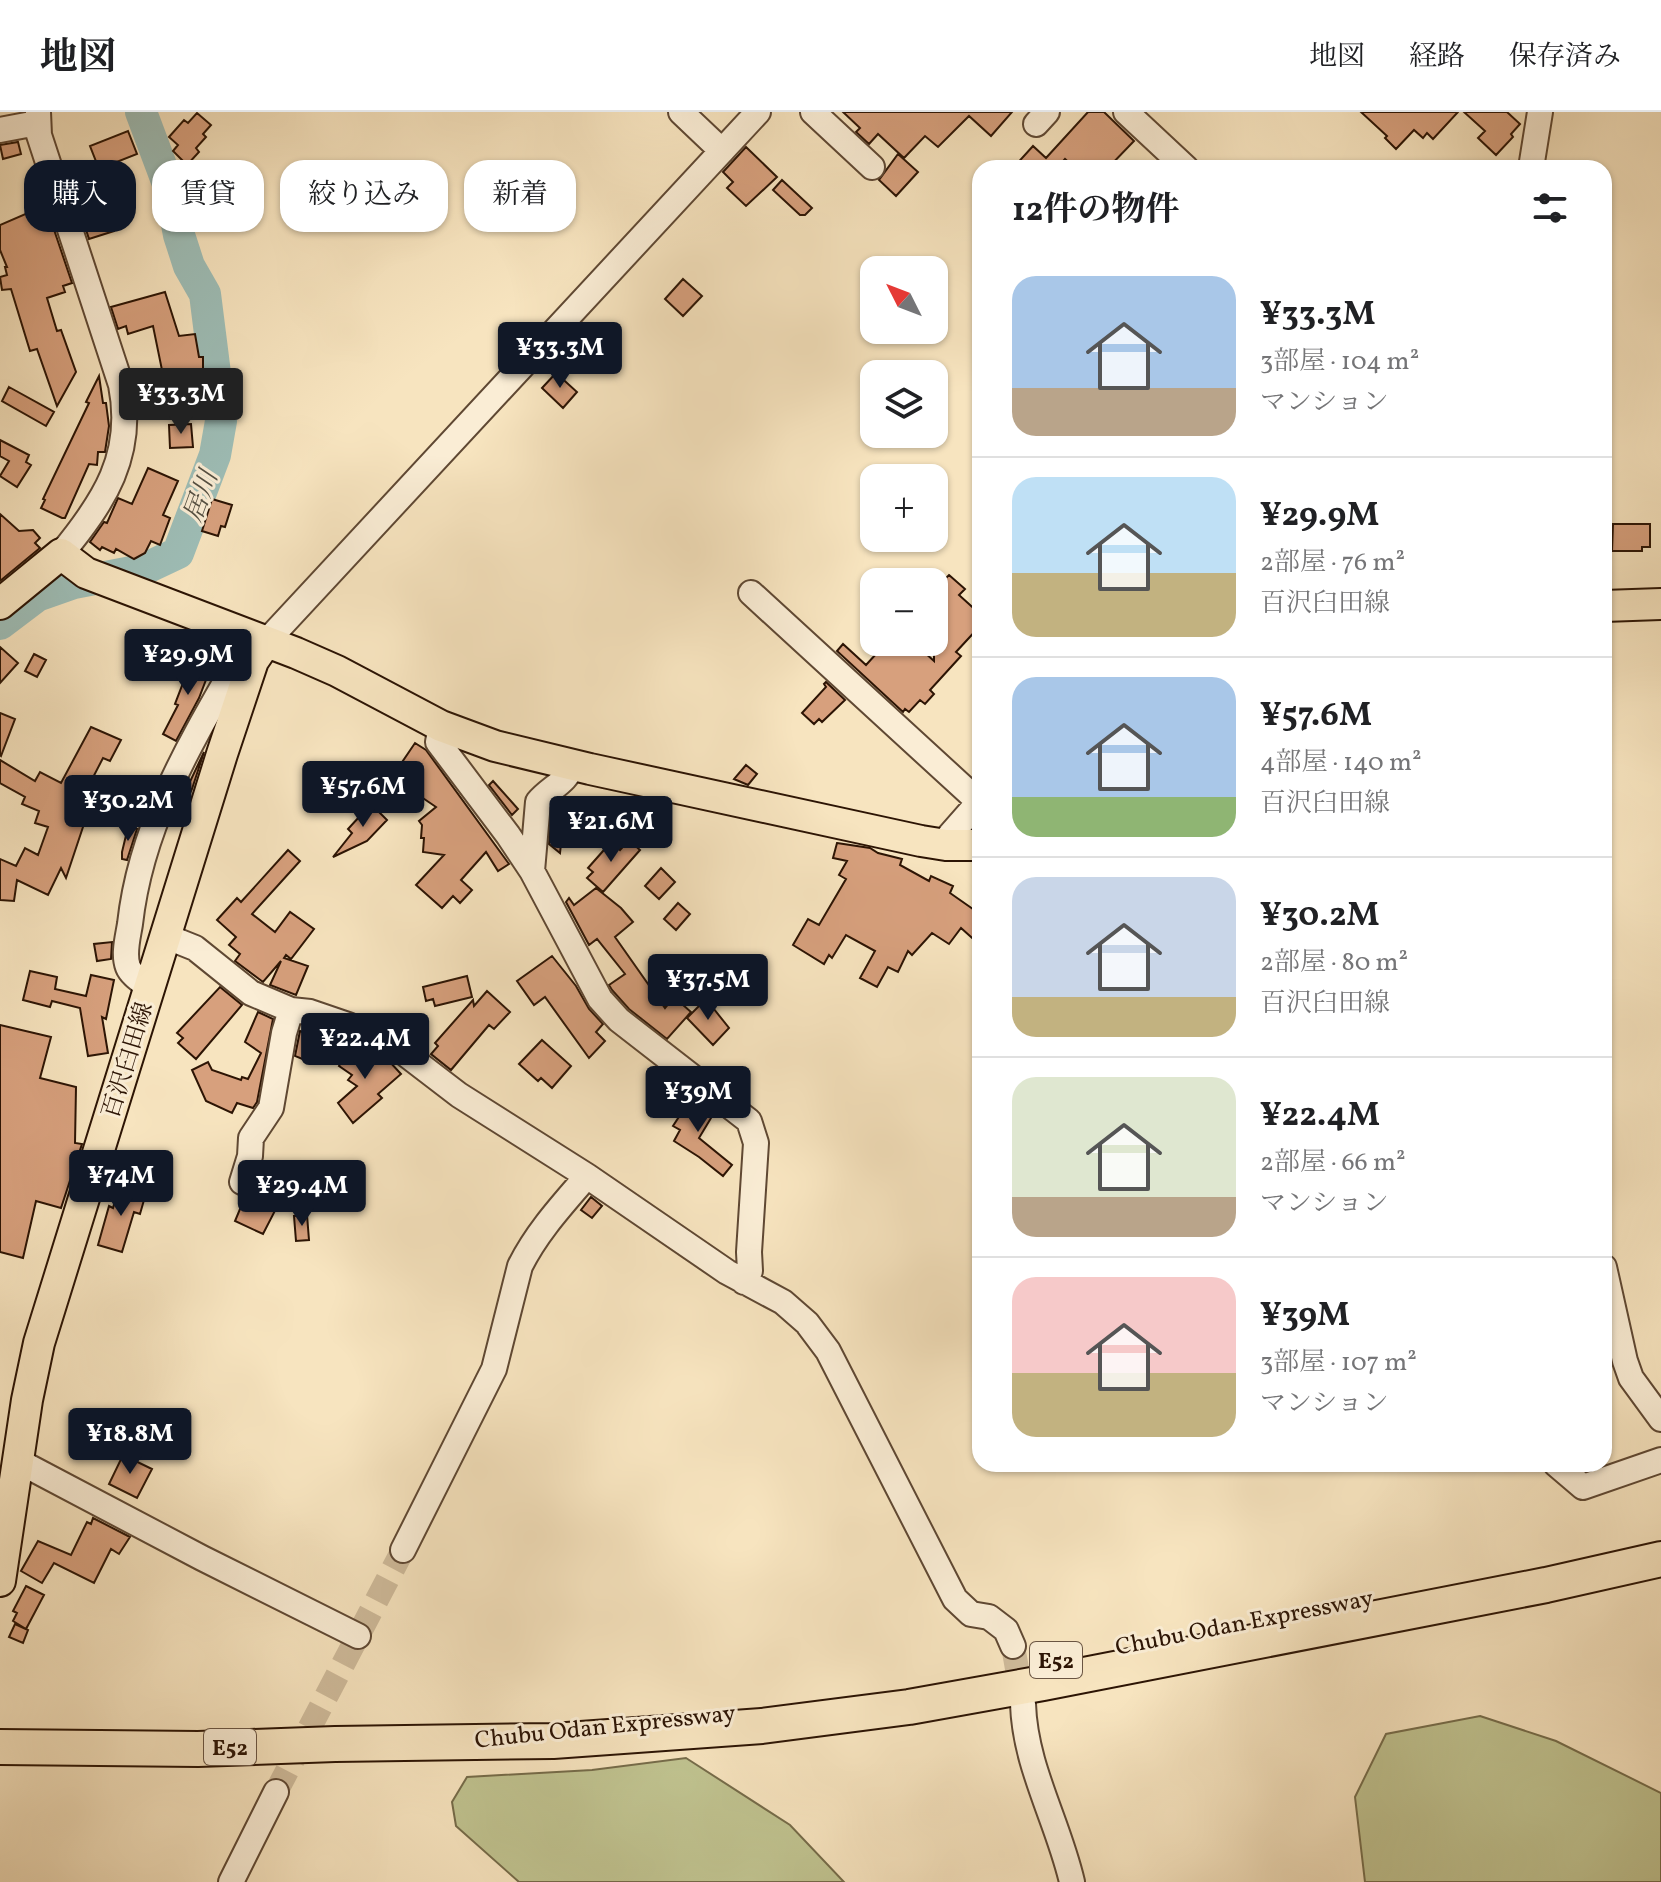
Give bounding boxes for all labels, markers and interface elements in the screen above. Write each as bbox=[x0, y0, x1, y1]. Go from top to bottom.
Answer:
text: 地図 bbox=[40, 33, 116, 86]
text: 地図 bbox=[1309, 38, 1365, 77]
text: 経路 bbox=[1409, 38, 1465, 77]
text: 保存済み bbox=[1509, 38, 1621, 77]
chip: 購入 bbox=[24, 160, 136, 232]
chip: 賃貸 bbox=[152, 160, 264, 232]
chip: 絞り込み bbox=[280, 160, 448, 232]
chip: 新着 bbox=[464, 160, 576, 232]
icon: filters bbox=[1528, 186, 1572, 230]
text: 12件の物件 bbox=[1012, 188, 1179, 235]
north arrow bbox=[860, 256, 948, 344]
map controls bbox=[860, 256, 948, 656]
text: ¥33.3M bbox=[1260, 292, 1375, 339]
icon: home bbox=[1076, 308, 1172, 404]
pin: ¥33.3M bbox=[495, 322, 625, 390]
text: ¥33.3M bbox=[516, 330, 604, 366]
text: 3部屋 · 104 m² bbox=[1260, 344, 1419, 380]
button: layers bbox=[860, 360, 948, 448]
pin: ¥33.3M bbox=[116, 368, 246, 436]
text: ¥33.3M bbox=[137, 376, 225, 412]
text: マンション bbox=[1260, 385, 1389, 421]
water label: 居川 bbox=[176, 463, 229, 527]
button: + bbox=[860, 464, 948, 552]
text: ¥29.9M bbox=[1260, 493, 1379, 540]
icon: home bbox=[1076, 509, 1172, 605]
text: 2部屋 · 76 m² bbox=[1260, 545, 1405, 581]
button: − bbox=[860, 568, 948, 656]
text: 百沢臼田線 bbox=[1260, 586, 1390, 622]
pin: ¥29.9M bbox=[123, 629, 253, 697]
text: ¥29.9M bbox=[142, 637, 234, 673]
text: ¥57.6M bbox=[1260, 693, 1372, 740]
icon: home bbox=[1076, 709, 1172, 805]
text: 4部屋 · 140 m² bbox=[1260, 745, 1422, 781]
pin: ¥57.6M bbox=[298, 761, 428, 829]
text: ¥57.6M bbox=[320, 769, 406, 805]
pin: ¥30.2M bbox=[63, 775, 193, 843]
text: ¥30.2M bbox=[82, 783, 174, 819]
text: 百沢臼田線 bbox=[1260, 786, 1390, 822]
pin: ¥21.6M bbox=[546, 796, 676, 864]
text: ¥21.6M bbox=[567, 804, 655, 840]
text: ¥30.2M bbox=[1260, 893, 1379, 940]
icon: home bbox=[1076, 909, 1172, 1005]
text: 2部屋 · 80 m² bbox=[1260, 945, 1408, 981]
pin: ¥37.5M bbox=[643, 954, 773, 1022]
text: ¥37.5M bbox=[666, 962, 750, 998]
text: 百沢臼田線 bbox=[1260, 986, 1390, 1022]
street label: 百沢臼田線 bbox=[95, 998, 163, 1123]
pin: ¥22.4M bbox=[300, 1013, 430, 1081]
text: ¥22.4M bbox=[319, 1021, 411, 1057]
pin: ¥39M bbox=[651, 1066, 745, 1134]
text: ¥39M bbox=[664, 1074, 732, 1110]
text: ¥22.4M bbox=[1260, 1093, 1380, 1140]
icon: home bbox=[1076, 1109, 1172, 1205]
text: 2部屋 · 66 m² bbox=[1260, 1145, 1406, 1181]
pin: ¥74M bbox=[74, 1150, 168, 1218]
text: ¥74M bbox=[87, 1158, 155, 1194]
pin: ¥29.4M bbox=[237, 1160, 367, 1228]
text: ¥29.4M bbox=[256, 1168, 348, 1204]
text: マンション bbox=[1260, 1186, 1389, 1222]
text: ¥39M bbox=[1260, 1293, 1350, 1340]
icon: home bbox=[1076, 1309, 1172, 1405]
text: 3部屋 · 107 m² bbox=[1260, 1345, 1417, 1381]
text: マンション bbox=[1260, 1386, 1389, 1422]
pin: ¥18.8M bbox=[65, 1408, 195, 1476]
text: ¥18.8M bbox=[86, 1416, 174, 1452]
street label: Chubu Odan Expressway bbox=[1112, 1582, 1376, 1666]
road number: E52 bbox=[1030, 1642, 1082, 1678]
street label: Chubu Odan Expressway bbox=[473, 1697, 737, 1759]
road number: E52 bbox=[204, 1729, 256, 1765]

